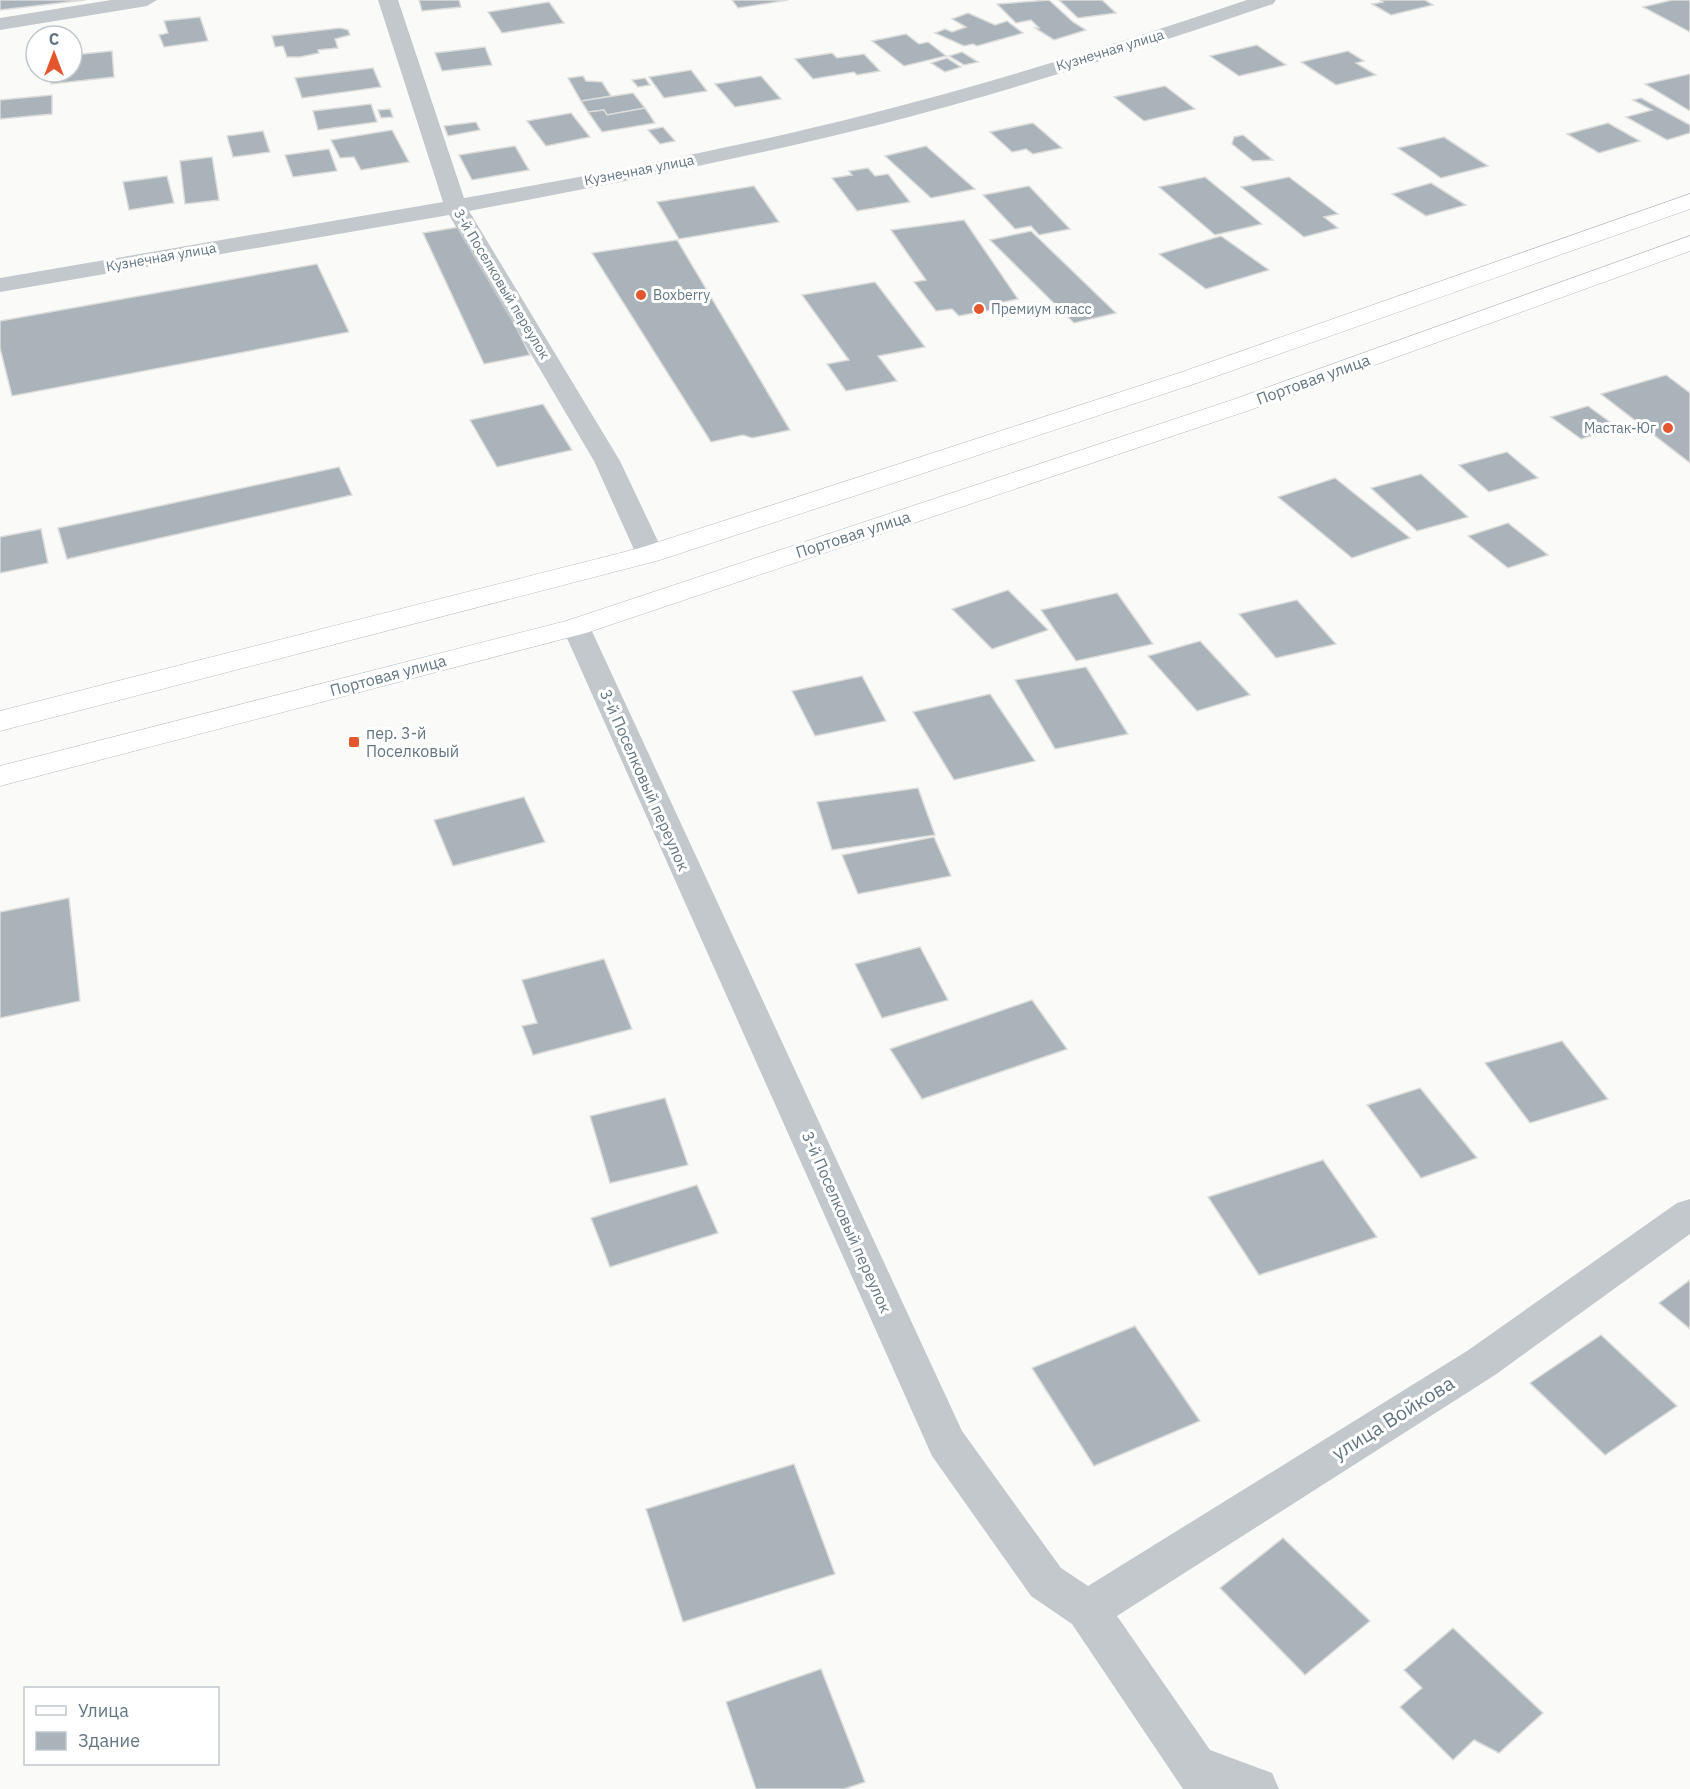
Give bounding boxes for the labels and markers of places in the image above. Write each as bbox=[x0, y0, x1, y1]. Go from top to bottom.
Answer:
place label: Boxberry bbox=[653, 286, 710, 304]
marker: Boxberry bbox=[634, 288, 648, 302]
place label: Премиум класс bbox=[991, 300, 1092, 318]
marker: Премиум класс bbox=[972, 302, 986, 316]
place label: Мастак-Юг bbox=[1584, 419, 1656, 437]
marker: Мастак-Юг bbox=[1661, 421, 1675, 435]
place label: пер. 3-й Поселковый bbox=[366, 723, 459, 761]
marker: пер. 3-й Поселковый bbox=[347, 735, 361, 749]

